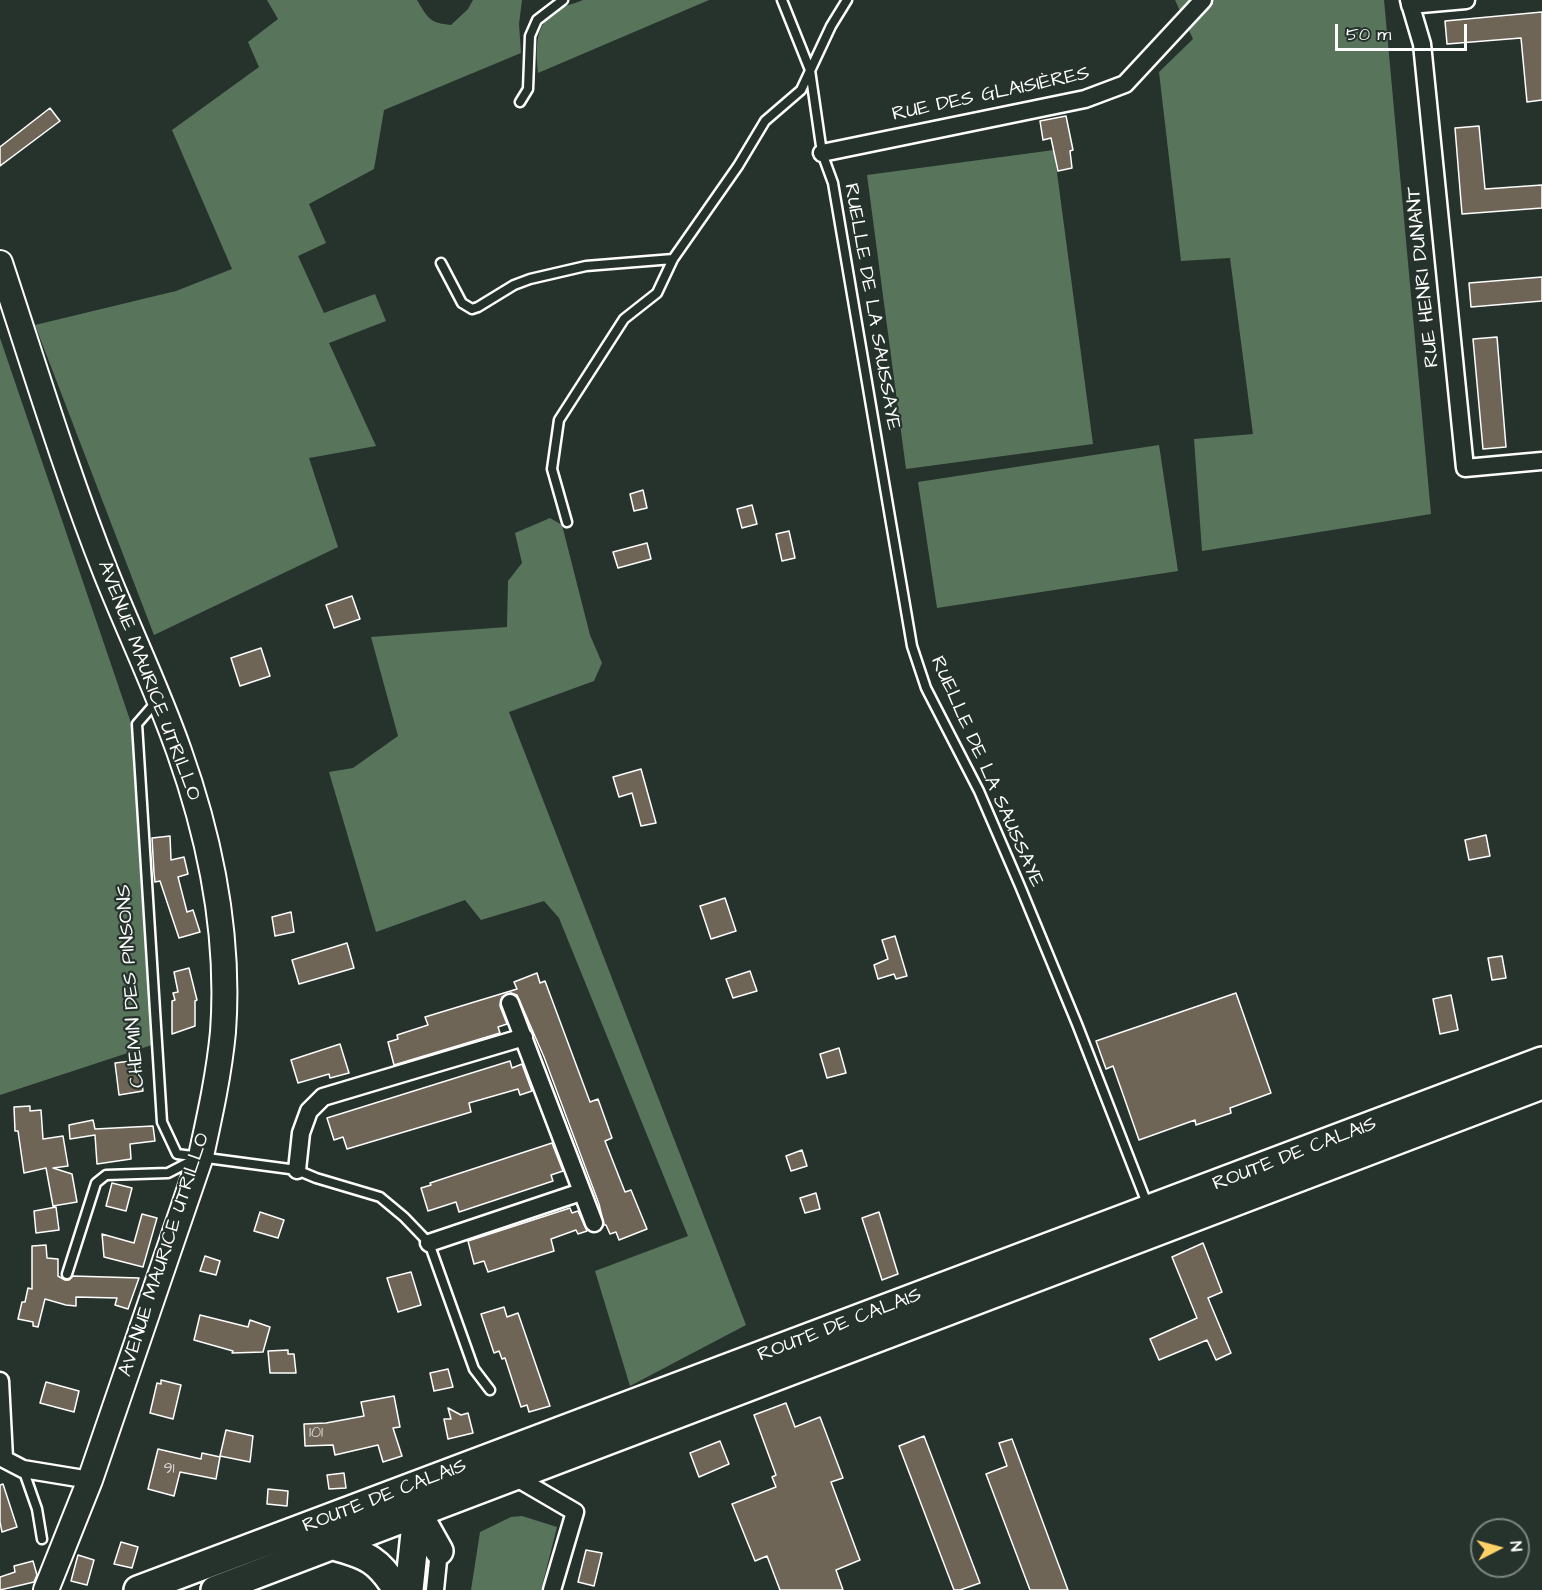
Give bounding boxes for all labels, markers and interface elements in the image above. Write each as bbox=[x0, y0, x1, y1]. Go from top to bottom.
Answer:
scale bar bbox=[1338, 12, 1470, 50]
text: 50 m bbox=[1346, 22, 1391, 47]
street label: RUE DES GLAISIÈRES bbox=[890, 62, 1092, 128]
street label: RUELLE DE LA SAUSSAYE bbox=[837, 182, 905, 432]
street label: RUE HENRI DUNANT bbox=[1403, 185, 1445, 369]
street label: AVENUE MAURICE UTRILLO bbox=[91, 558, 205, 804]
street label: RUELLE DE LA SAUSSAYE bbox=[924, 653, 1048, 891]
street label: CHEMIN DES PINSONS bbox=[113, 883, 151, 1089]
street label: ROUTE DE CALAIS bbox=[1210, 1113, 1380, 1197]
street label: AVENUE MAURICE UTRILLO bbox=[114, 1130, 216, 1380]
street label: ROUTE DE CALAIS bbox=[755, 1284, 925, 1368]
house number: 101 bbox=[309, 1424, 323, 1444]
street label: ROUTE DE CALAIS bbox=[300, 1455, 470, 1539]
house number: 91 bbox=[163, 1460, 175, 1480]
north arrow bbox=[1470, 1518, 1530, 1578]
text: N bbox=[1504, 1540, 1527, 1552]

